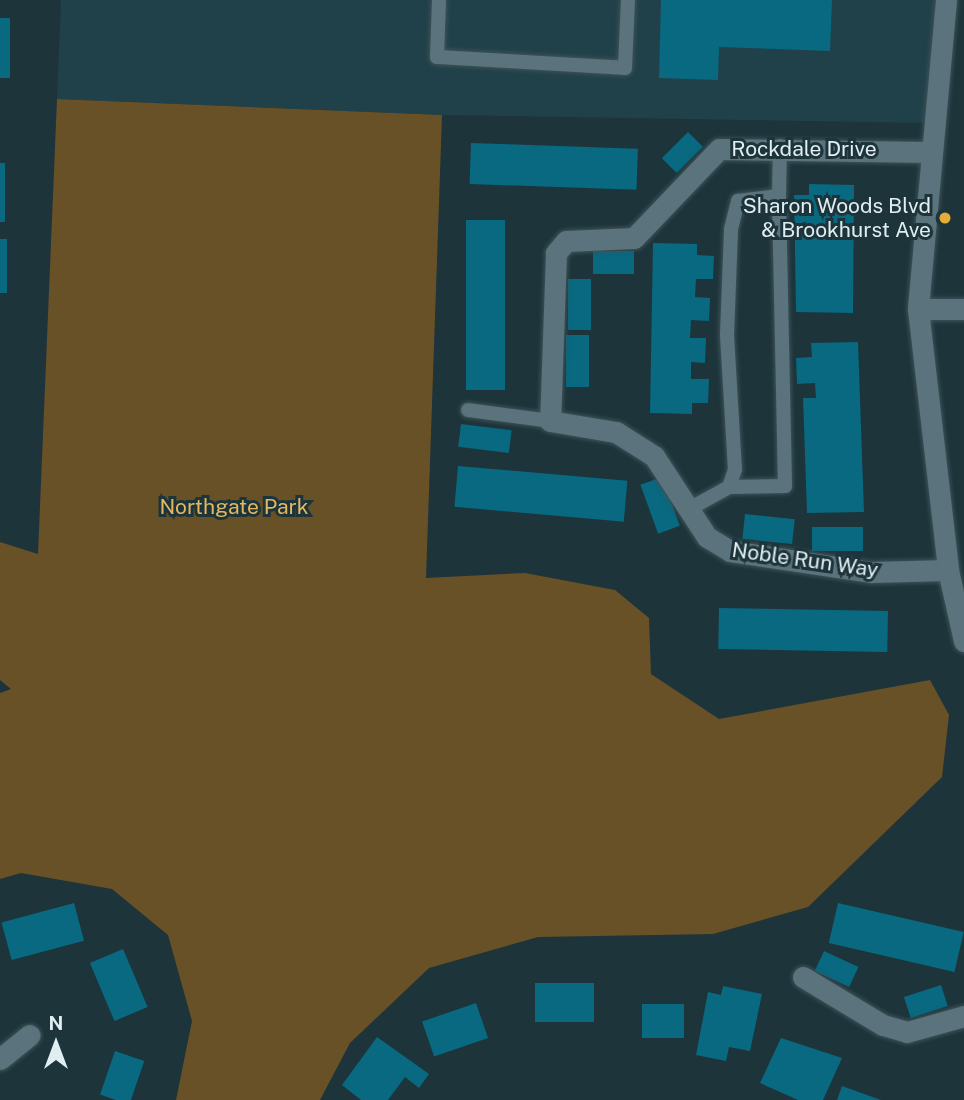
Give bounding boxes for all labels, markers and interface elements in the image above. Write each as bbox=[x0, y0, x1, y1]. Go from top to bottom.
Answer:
street label: Rockdale Drive bbox=[731, 136, 877, 162]
place label: Sharon Woods Blvd & Brookhurst Ave bbox=[742, 193, 931, 243]
marker: Sharon Woods Blvd & Brookhurst Ave bbox=[937, 210, 953, 226]
park label: Northgate Park bbox=[159, 494, 309, 520]
street label: Noble Run Way bbox=[730, 537, 880, 583]
north arrow bbox=[21, 1009, 91, 1079]
text: N bbox=[49, 1012, 63, 1034]

